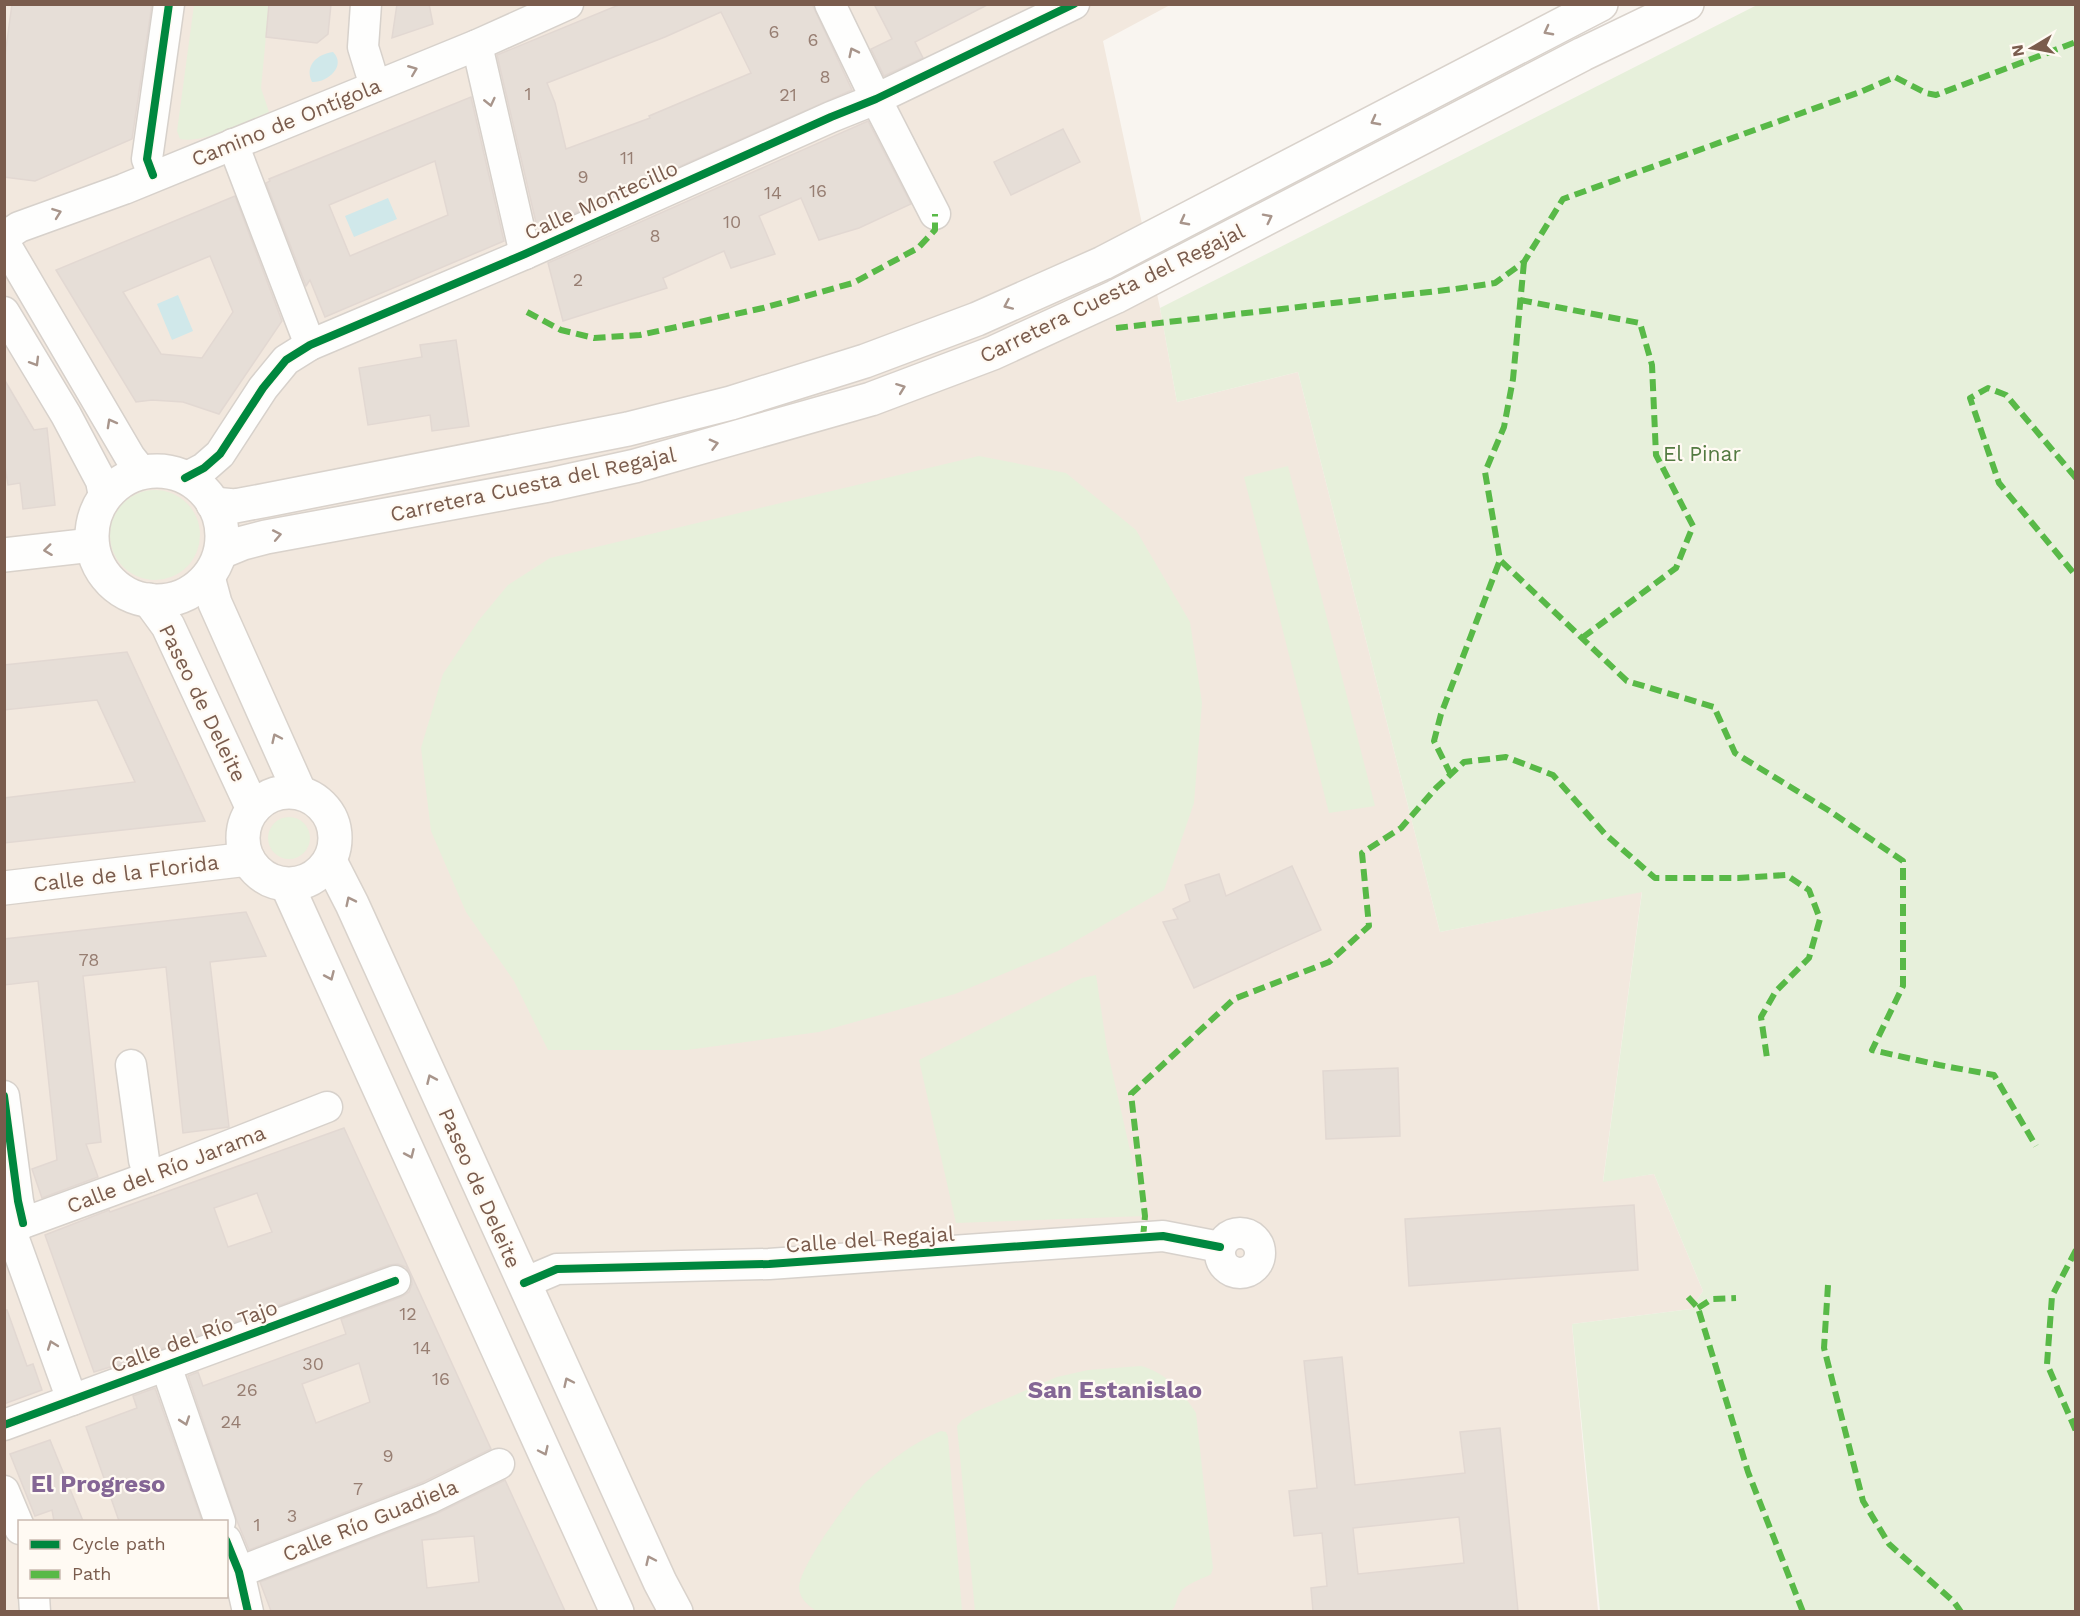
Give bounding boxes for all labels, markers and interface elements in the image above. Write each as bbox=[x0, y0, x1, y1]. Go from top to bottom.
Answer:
north arrow bbox=[2002, 18, 2062, 78]
house number: 6 bbox=[769, 21, 779, 42]
one-way arrow bbox=[1544, 23, 1555, 35]
house number: 6 bbox=[808, 29, 818, 50]
text: N bbox=[2007, 43, 2028, 58]
one-way arrow bbox=[849, 47, 860, 58]
one-way arrow bbox=[407, 65, 418, 77]
house number: 8 bbox=[819, 66, 831, 87]
street label: Camino de Ontígola bbox=[188, 73, 384, 171]
house number: 1 bbox=[524, 83, 532, 104]
house number: 21 bbox=[779, 84, 797, 105]
one-way arrow bbox=[483, 97, 496, 107]
one-way arrow bbox=[1371, 114, 1382, 125]
house number: 11 bbox=[620, 147, 634, 168]
street label: Calle Montecillo bbox=[520, 155, 682, 245]
house number: 9 bbox=[577, 166, 589, 187]
house number: 16 bbox=[809, 180, 827, 201]
house number: 14 bbox=[764, 182, 782, 203]
one-way arrow bbox=[51, 208, 62, 220]
house number: 10 bbox=[723, 211, 741, 232]
one-way arrow bbox=[1179, 213, 1190, 225]
one-way arrow bbox=[1261, 213, 1272, 225]
street label: Carretera Cuesta del Regajal bbox=[976, 218, 1249, 368]
house number: 8 bbox=[649, 225, 661, 246]
house number: 2 bbox=[573, 269, 583, 290]
one-way arrow bbox=[1004, 298, 1015, 310]
one-way arrow bbox=[27, 356, 39, 366]
one-way arrow bbox=[895, 382, 905, 395]
one-way arrow bbox=[106, 419, 118, 429]
one-way arrow bbox=[709, 439, 719, 452]
street label: Carretera Cuesta del Regajal bbox=[388, 441, 679, 527]
park label: El Pinar bbox=[1663, 441, 1741, 466]
one-way arrow bbox=[271, 529, 281, 542]
one-way arrow bbox=[44, 543, 53, 556]
street label: Paseo de Deleite bbox=[154, 620, 252, 786]
one-way arrow bbox=[271, 733, 283, 744]
street label: Calle de la Florida bbox=[32, 849, 220, 897]
one-way arrow bbox=[346, 897, 358, 908]
house number: 78 bbox=[79, 949, 99, 970]
one-way arrow bbox=[322, 969, 334, 980]
one-way arrow bbox=[426, 1074, 438, 1085]
street label: Paseo de Deleite bbox=[434, 1104, 526, 1272]
street label: Calle del Río Jarama bbox=[63, 1120, 269, 1218]
one-way arrow bbox=[402, 1147, 414, 1158]
street label: Calle del Regajal bbox=[785, 1221, 956, 1257]
street label: Calle del Río Tajo bbox=[107, 1294, 281, 1378]
house number: 12 bbox=[399, 1303, 417, 1324]
house number: 14 bbox=[413, 1337, 431, 1358]
one-way arrow bbox=[47, 1340, 60, 1351]
house number: 30 bbox=[302, 1353, 324, 1374]
house number: 16 bbox=[432, 1368, 450, 1389]
district label: San Estanislao bbox=[1028, 1376, 1202, 1404]
one-way arrow bbox=[564, 1378, 576, 1389]
house number: 26 bbox=[236, 1379, 258, 1400]
house number: 24 bbox=[221, 1411, 241, 1432]
one-way arrow bbox=[178, 1415, 191, 1426]
one-way arrow bbox=[537, 1444, 549, 1455]
house number: 9 bbox=[382, 1445, 394, 1466]
district label: El Progreso bbox=[31, 1470, 165, 1498]
street label: Calle Río Guadiela bbox=[279, 1473, 461, 1567]
house number: 7 bbox=[353, 1478, 363, 1499]
house number: 3 bbox=[287, 1505, 297, 1526]
house number: 1 bbox=[253, 1514, 261, 1535]
legend bbox=[18, 1520, 228, 1598]
text: Cycle path bbox=[72, 1533, 166, 1554]
one-way arrow bbox=[645, 1555, 657, 1566]
text: Path bbox=[72, 1563, 112, 1584]

